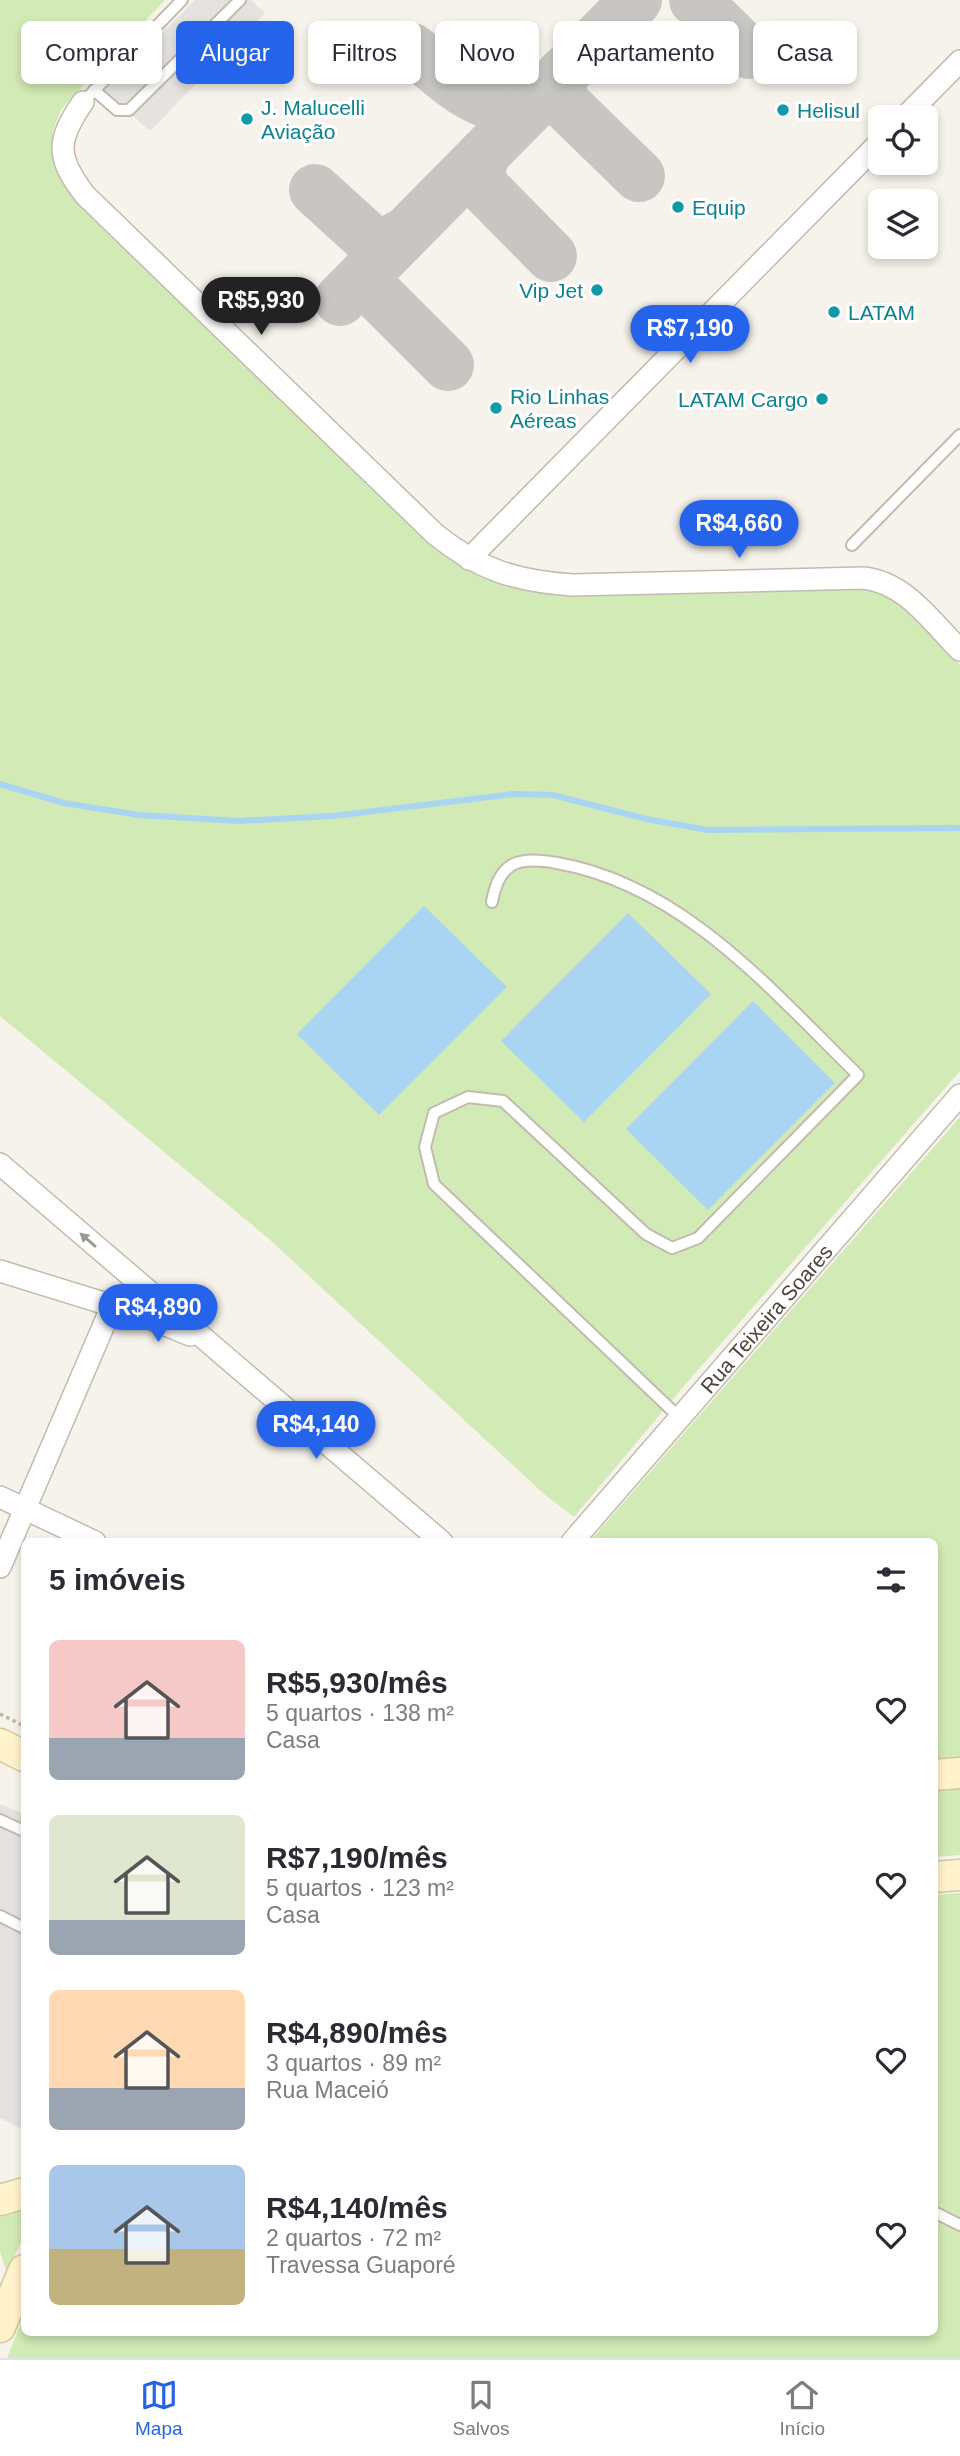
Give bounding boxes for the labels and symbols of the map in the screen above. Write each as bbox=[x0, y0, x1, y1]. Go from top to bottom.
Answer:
place label: J. Malucelli Aviação bbox=[261, 96, 365, 143]
place label: Helisul bbox=[797, 99, 860, 122]
marker: Helisul bbox=[775, 102, 791, 118]
marker: J. Malucelli Aviação bbox=[239, 111, 255, 127]
place label: Equip bbox=[692, 196, 746, 219]
marker: Equip bbox=[670, 199, 686, 215]
pin: R$5,930 bbox=[196, 278, 326, 337]
place label: Vip Jet bbox=[519, 279, 583, 302]
marker: Vip Jet bbox=[589, 282, 605, 298]
place label: LATAM bbox=[848, 301, 915, 324]
marker: LATAM bbox=[826, 304, 842, 320]
pin: R$7,190 bbox=[625, 306, 755, 365]
place label: Rio Linhas Aéreas bbox=[510, 385, 609, 432]
place label: LATAM Cargo bbox=[678, 388, 808, 411]
marker: LATAM Cargo bbox=[814, 391, 830, 407]
marker: Rio Linhas Aéreas bbox=[488, 400, 504, 416]
pin: R$4,660 bbox=[674, 500, 804, 560]
one-way arrow bbox=[79, 1232, 97, 1248]
street label: Rua Teixeira Soares bbox=[695, 1240, 837, 1397]
pin: R$4,890 bbox=[93, 1284, 223, 1344]
pin: R$4,140 bbox=[251, 1402, 381, 1461]

